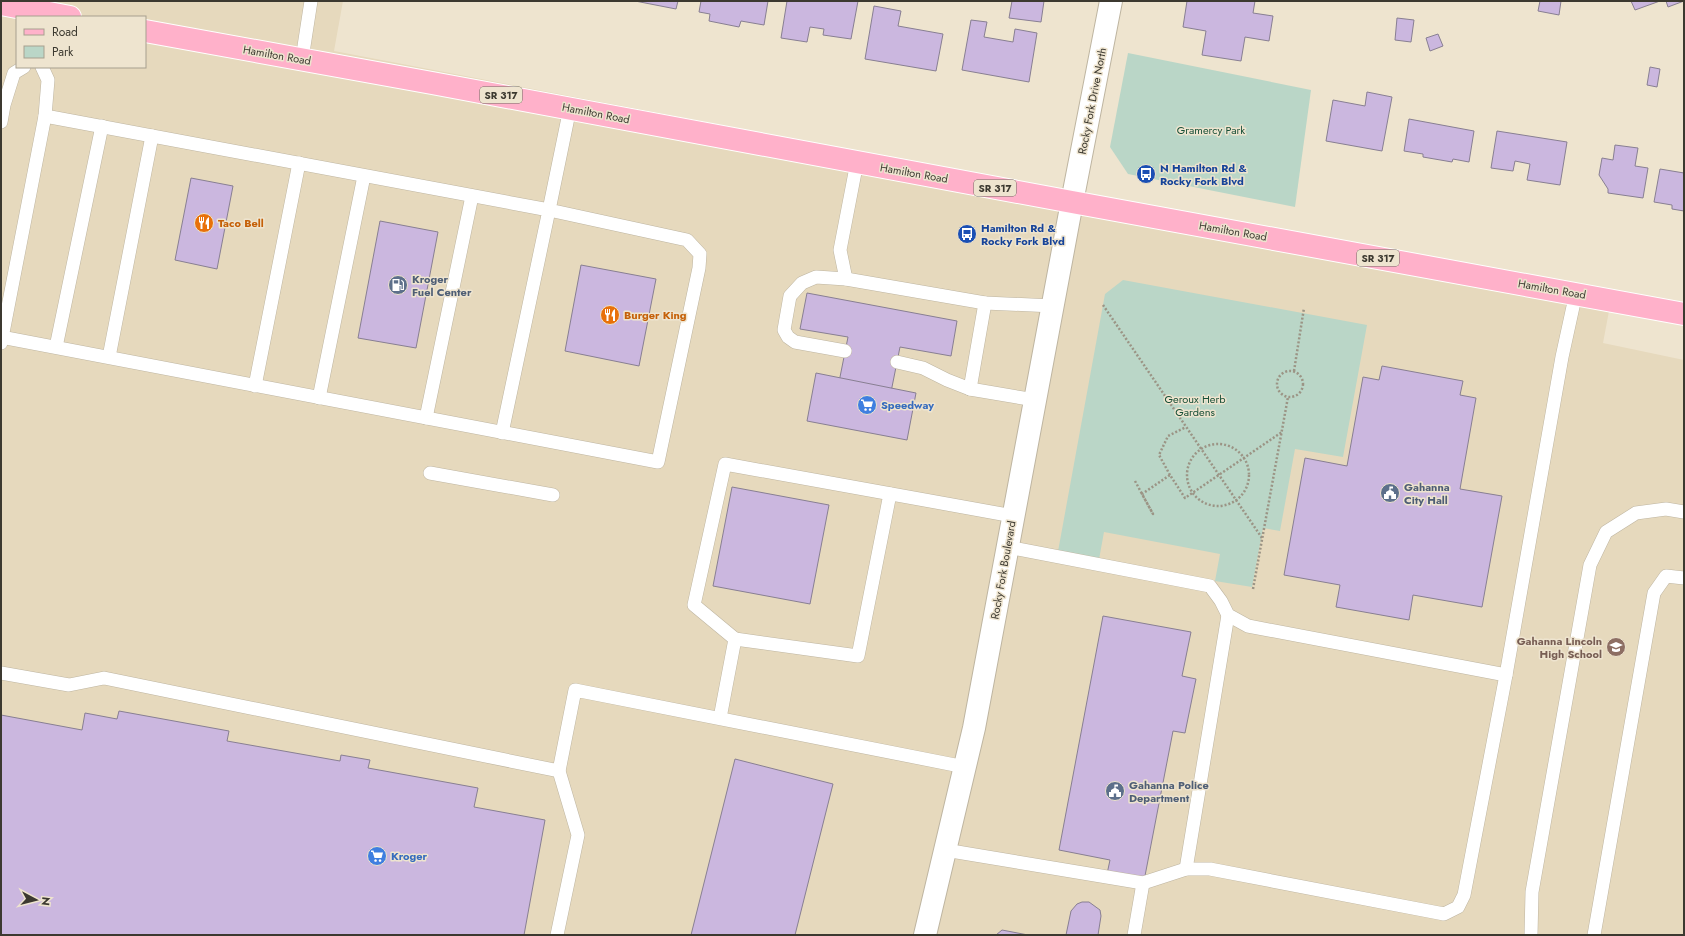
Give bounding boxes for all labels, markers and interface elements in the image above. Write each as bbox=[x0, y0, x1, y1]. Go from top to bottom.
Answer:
legend bbox=[16, 16, 146, 68]
text: Road bbox=[52, 23, 78, 41]
street label: Hamilton Road bbox=[242, 41, 312, 69]
text: Park bbox=[52, 43, 74, 61]
street label: Rocky Fork Drive North bbox=[1074, 46, 1110, 156]
road number: SR 317 bbox=[480, 87, 522, 103]
street label: Hamilton Road bbox=[561, 99, 631, 127]
park label: Gramercy Park bbox=[1177, 122, 1245, 138]
street label: Hamilton Road bbox=[879, 159, 949, 187]
place label: N Hamilton Rd & Rocky Fork Blvd bbox=[1160, 160, 1247, 189]
bus stop icon: N Hamilton Rd & Rocky Fork Blvd bbox=[1135, 163, 1157, 185]
road number: SR 317 bbox=[974, 180, 1016, 196]
restaurant icon: Taco Bell bbox=[193, 212, 215, 234]
place label: Taco Bell bbox=[218, 215, 264, 231]
street label: Hamilton Road bbox=[1198, 217, 1268, 245]
place label: Hamilton Rd & Rocky Fork Blvd bbox=[981, 220, 1065, 249]
bus stop icon: Hamilton Rd & Rocky Fork Blvd bbox=[956, 223, 978, 245]
road number: SR 317 bbox=[1357, 250, 1399, 266]
place label: Kroger Fuel Center bbox=[412, 271, 472, 300]
fuel station icon: Kroger Fuel Center bbox=[387, 274, 409, 296]
street label: Hamilton Road bbox=[1517, 275, 1587, 303]
restaurant icon: Burger King bbox=[599, 304, 621, 326]
place label: Burger King bbox=[624, 307, 687, 323]
park label: Geroux Herb Gardens bbox=[1164, 391, 1226, 420]
supermarket icon: Speedway bbox=[856, 394, 878, 416]
place label: Speedway bbox=[881, 397, 934, 413]
place label: Gahanna City Hall bbox=[1404, 479, 1450, 508]
public building icon: Gahanna City Hall bbox=[1379, 482, 1401, 504]
street label: Rocky Fork Boulevard bbox=[986, 519, 1020, 621]
place label: Gahanna Lincoln High School bbox=[1517, 633, 1602, 662]
school or university icon: Gahanna Lincoln High School bbox=[1605, 636, 1627, 658]
place label: Gahanna Police Department bbox=[1129, 777, 1209, 806]
public building icon: Gahanna Police Department bbox=[1104, 780, 1126, 802]
supermarket icon: Kroger bbox=[366, 845, 388, 867]
place label: Kroger bbox=[391, 848, 428, 864]
north arrow bbox=[16, 880, 56, 920]
text: N bbox=[37, 896, 54, 907]

